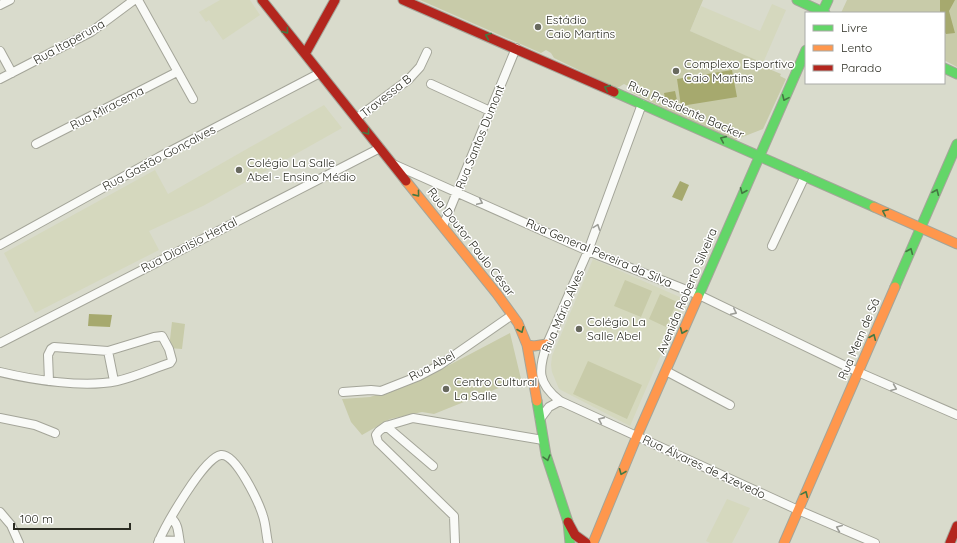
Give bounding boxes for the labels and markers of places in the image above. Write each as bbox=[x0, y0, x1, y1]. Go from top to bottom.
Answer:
place label: Estádio Caio Martins bbox=[546, 12, 616, 41]
marker: Estádio Caio Martins bbox=[533, 22, 543, 32]
place label: Complexo Esportivo Caio Martins bbox=[684, 56, 795, 85]
marker: Complexo Esportivo Caio Martins bbox=[671, 66, 681, 76]
place label: Colégio La Salle Abel - Ensino Médio bbox=[247, 155, 356, 184]
marker: Colégio La Salle Abel - Ensino Médio bbox=[234, 165, 244, 175]
place label: Colégio La Salle Abel bbox=[587, 314, 646, 343]
marker: Colégio La Salle Abel bbox=[574, 324, 584, 334]
place label: Centro Cultural La Salle bbox=[454, 374, 537, 403]
marker: Centro Cultural La Salle bbox=[441, 384, 451, 394]

